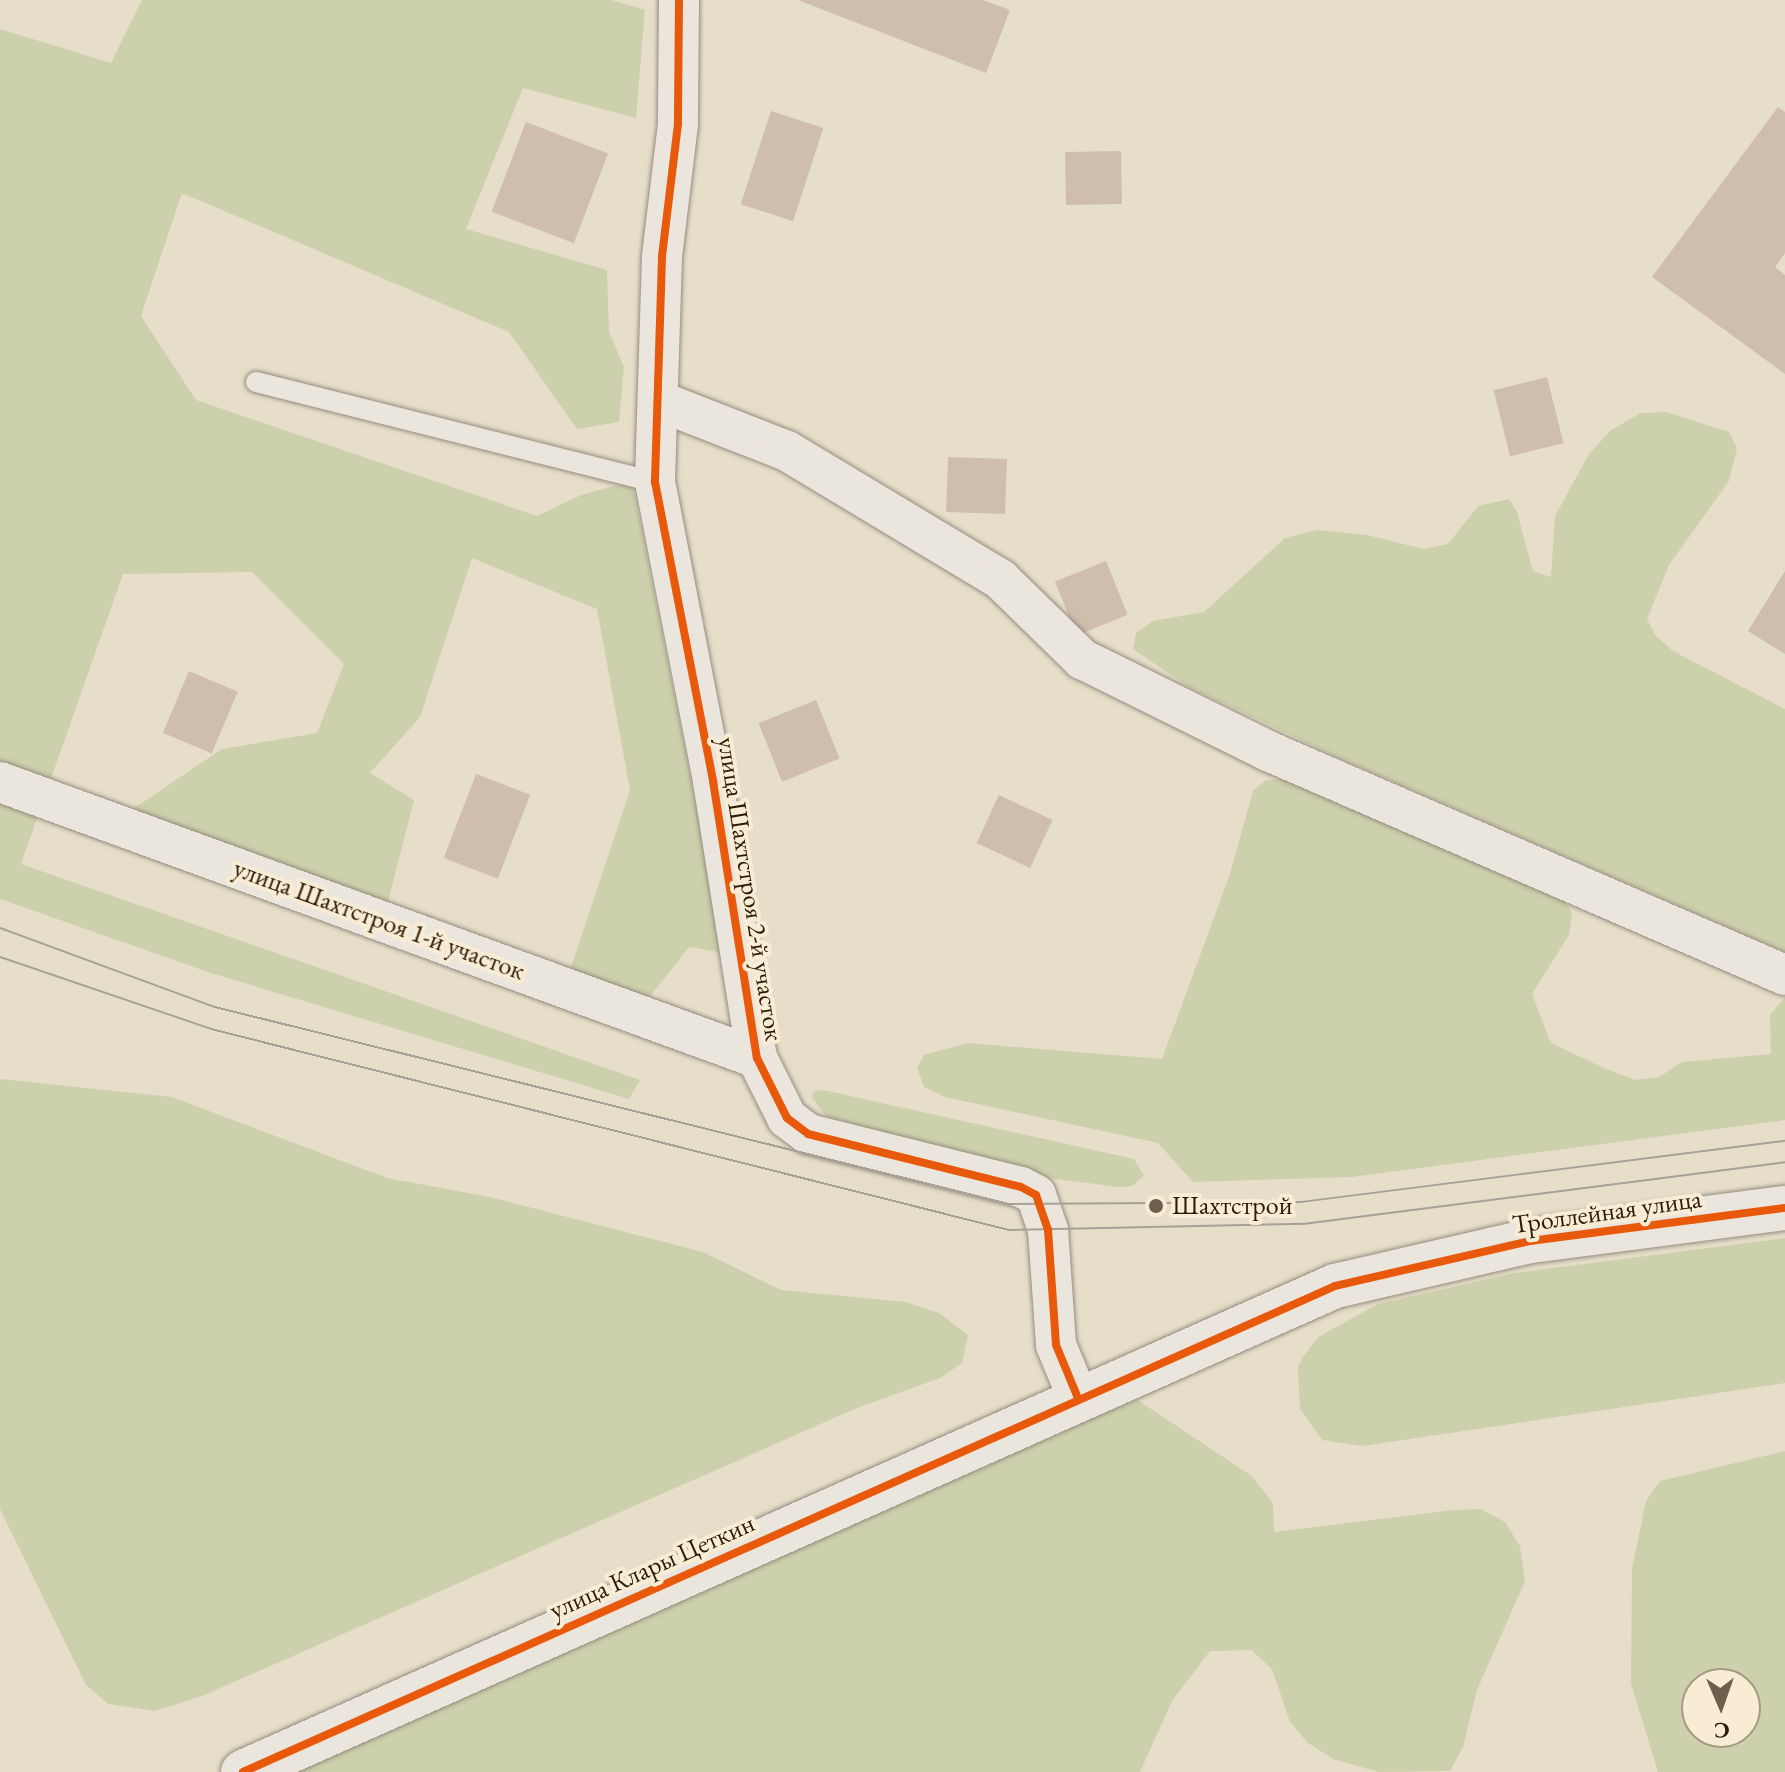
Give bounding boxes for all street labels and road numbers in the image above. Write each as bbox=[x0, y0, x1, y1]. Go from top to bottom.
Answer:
street label: улица Шахтстроя 2-й участок bbox=[711, 735, 789, 1043]
street label: улица Шахтстроя 1-й участок bbox=[229, 853, 529, 987]
street label: Троллейная улица bbox=[1510, 1183, 1704, 1241]
street label: улица Клары Цеткин bbox=[545, 1508, 759, 1626]

